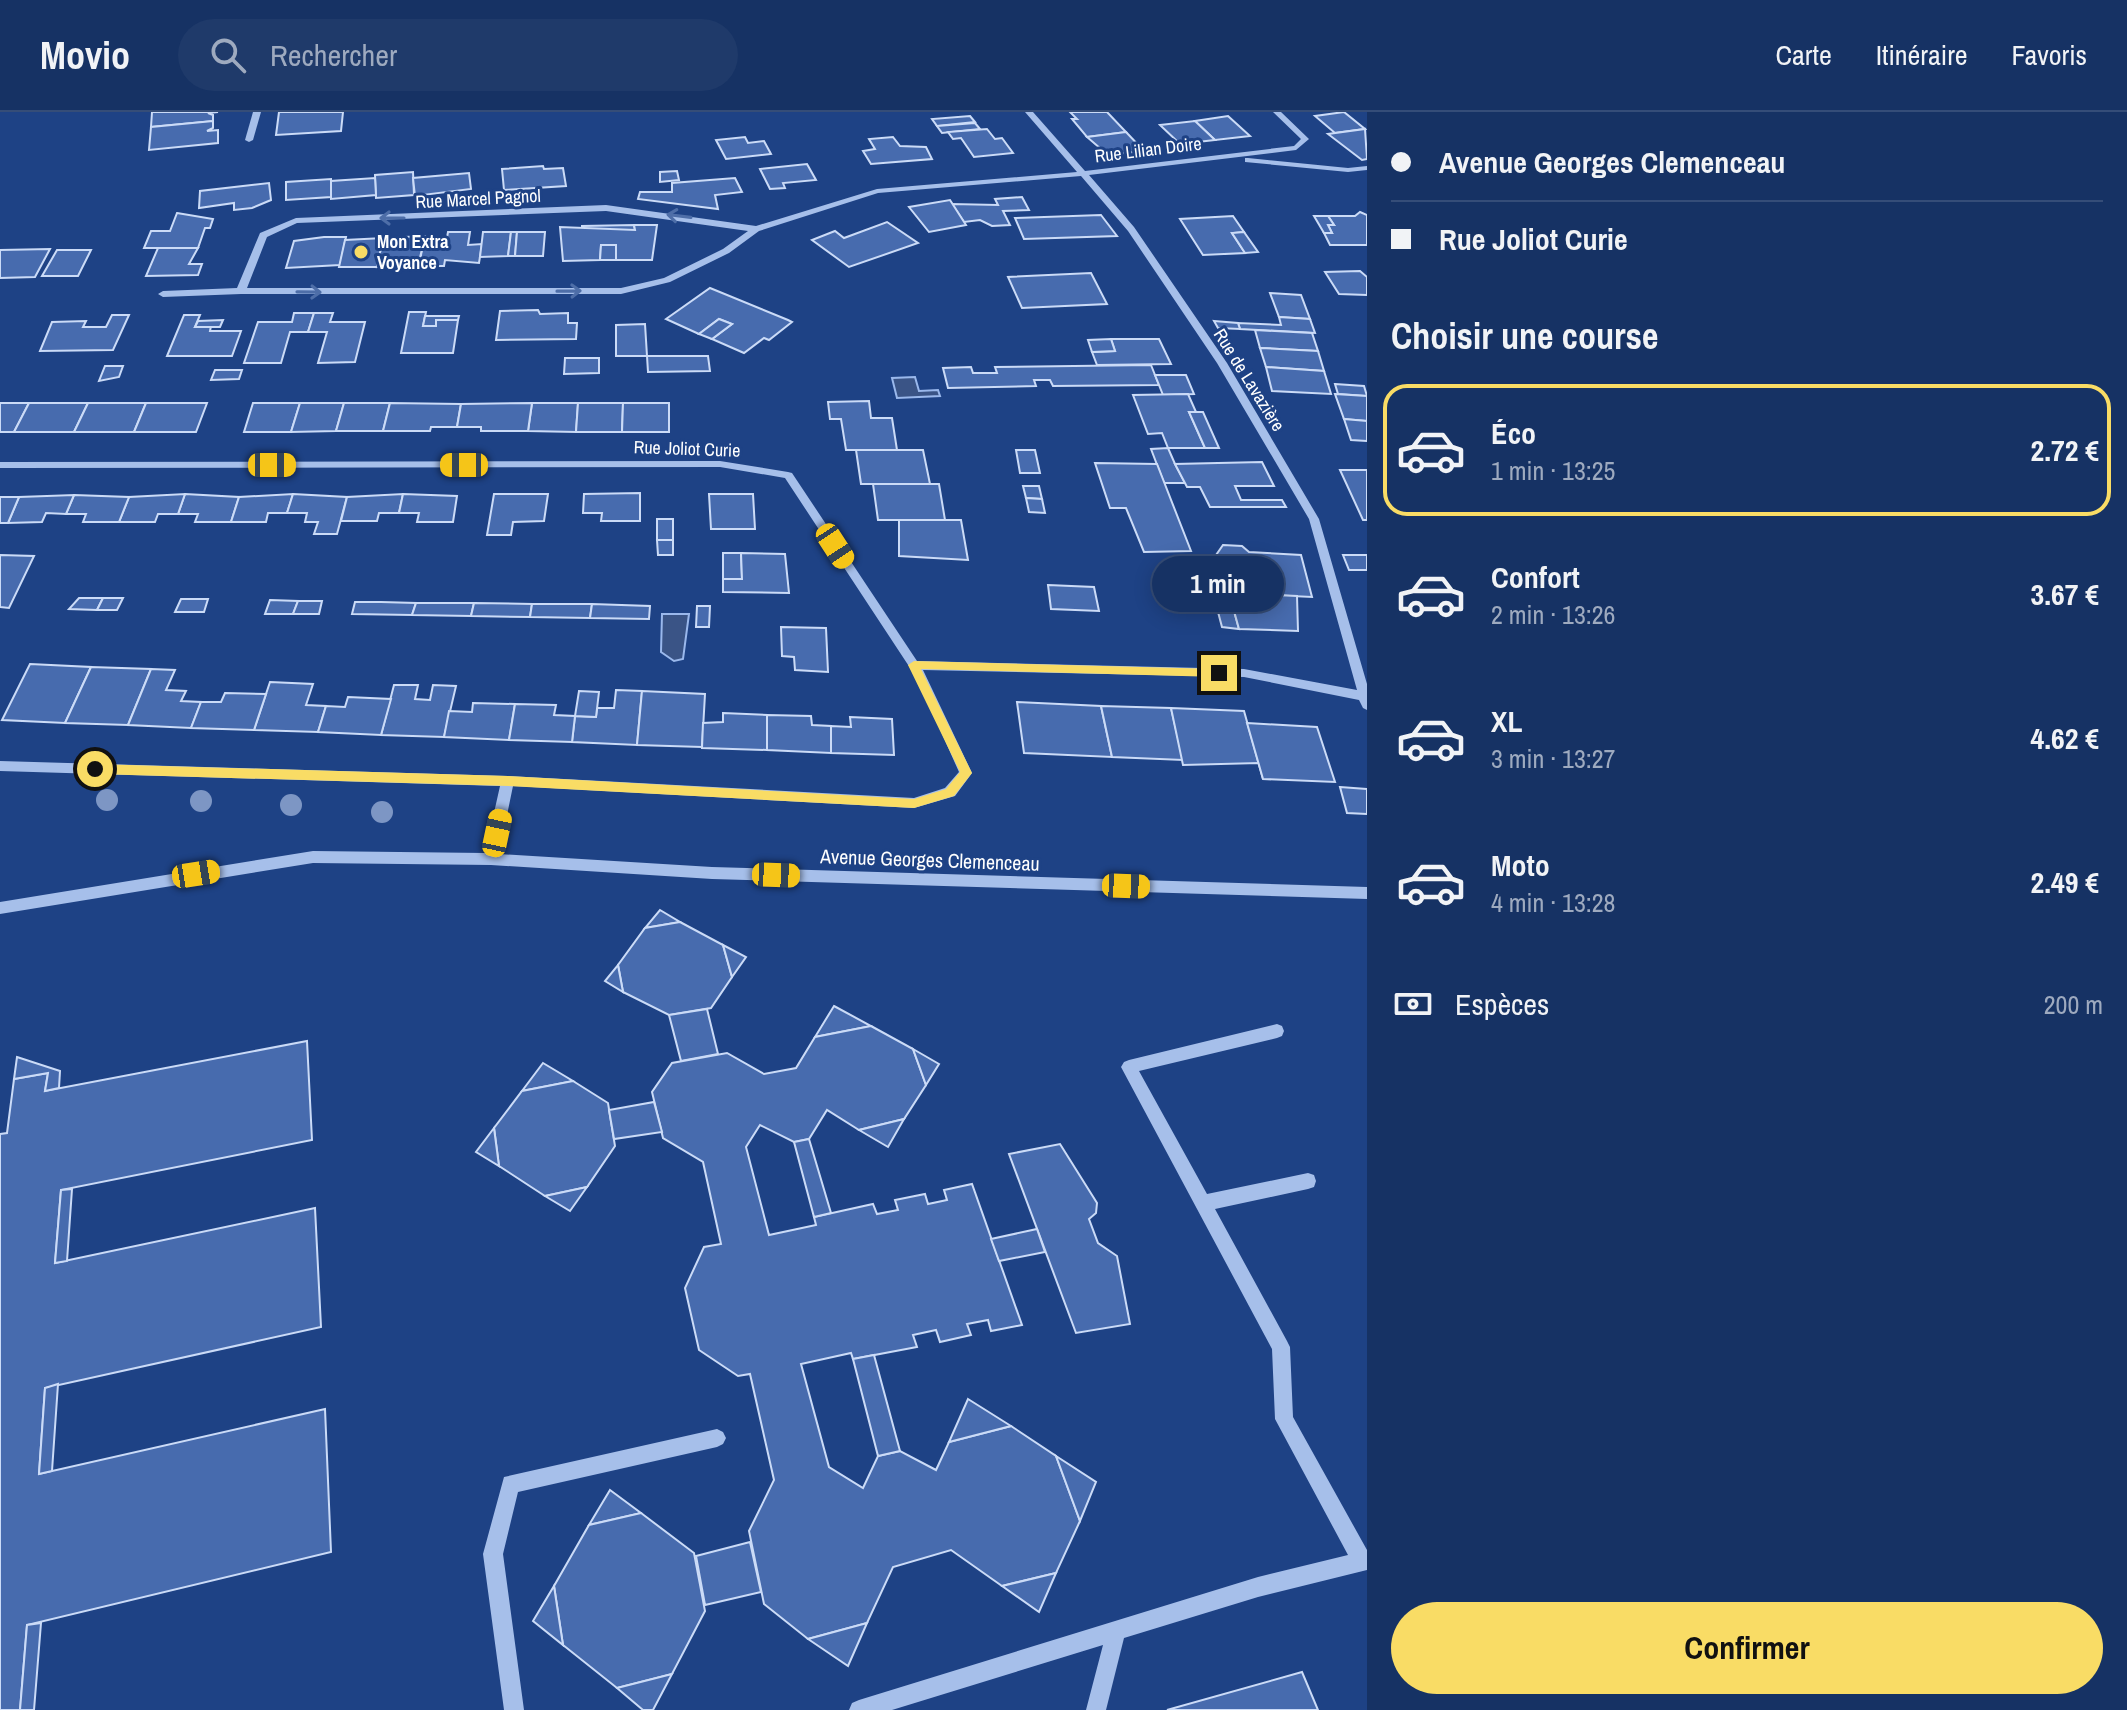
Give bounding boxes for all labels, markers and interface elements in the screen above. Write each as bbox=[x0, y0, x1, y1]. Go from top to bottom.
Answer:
search box bbox=[178, 19, 738, 91]
text: Movio bbox=[40, 30, 130, 81]
icon: search bbox=[206, 33, 250, 77]
text: Rechercher bbox=[270, 35, 397, 75]
text: Carte bbox=[1776, 36, 1832, 74]
text: Itinéraire bbox=[1876, 36, 1968, 74]
text: Favoris bbox=[2012, 36, 2087, 74]
street label: Rue Lilian Doire bbox=[1093, 131, 1203, 168]
text: Avenue Georges Clemenceau bbox=[1439, 142, 1785, 182]
street label: Rue Marcel Pagnol bbox=[415, 183, 541, 214]
one-way arrow bbox=[666, 209, 693, 224]
one-way arrow bbox=[379, 210, 406, 226]
text: Rue Joliot Curie bbox=[1439, 219, 1628, 259]
place label: Mon Extra Voyance bbox=[377, 229, 449, 275]
marker: Mon Extra Voyance bbox=[352, 243, 370, 261]
one-way arrow bbox=[295, 284, 322, 300]
one-way arrow bbox=[555, 284, 582, 299]
text: Choisir une course bbox=[1391, 312, 1658, 360]
street label: Rue de Lavazière bbox=[1208, 324, 1291, 436]
text: Éco bbox=[1491, 413, 1536, 453]
icon: car bbox=[1395, 414, 1467, 486]
text: 2.72 € bbox=[2031, 430, 2099, 470]
street label: Rue Joliot Curie bbox=[633, 434, 741, 463]
car bbox=[248, 453, 296, 477]
car bbox=[440, 453, 488, 477]
text: 1 min · 13:25 bbox=[1491, 453, 1615, 488]
car bbox=[812, 519, 858, 573]
callout: 1 min bbox=[1153, 557, 1285, 613]
text: Confort bbox=[1491, 557, 1580, 597]
icon: car bbox=[1395, 558, 1467, 630]
text: 1 min bbox=[1190, 566, 1246, 601]
text: 3.67 € bbox=[2031, 574, 2099, 614]
text: 2 min · 13:26 bbox=[1491, 597, 1615, 632]
route end bbox=[1201, 655, 1237, 691]
text: XL bbox=[1491, 701, 1522, 741]
icon: car bbox=[1395, 702, 1467, 774]
text: 4.62 € bbox=[2031, 718, 2099, 758]
text: 3 min · 13:27 bbox=[1491, 741, 1615, 776]
route start bbox=[77, 751, 113, 787]
car bbox=[480, 807, 514, 859]
street label: Avenue Georges Clemenceau bbox=[819, 842, 1040, 877]
text: Moto bbox=[1491, 845, 1550, 885]
icon: car bbox=[1395, 846, 1467, 918]
car bbox=[170, 858, 222, 890]
car bbox=[752, 862, 800, 888]
text: 2.49 € bbox=[2031, 862, 2099, 902]
car bbox=[1102, 873, 1150, 899]
text: 4 min · 13:28 bbox=[1491, 885, 1615, 920]
icon: cash bbox=[1391, 982, 1435, 1026]
text: Espèces bbox=[1455, 984, 1549, 1024]
text: 200 m bbox=[2044, 987, 2103, 1022]
button: Confirmer bbox=[1391, 1602, 2103, 1694]

